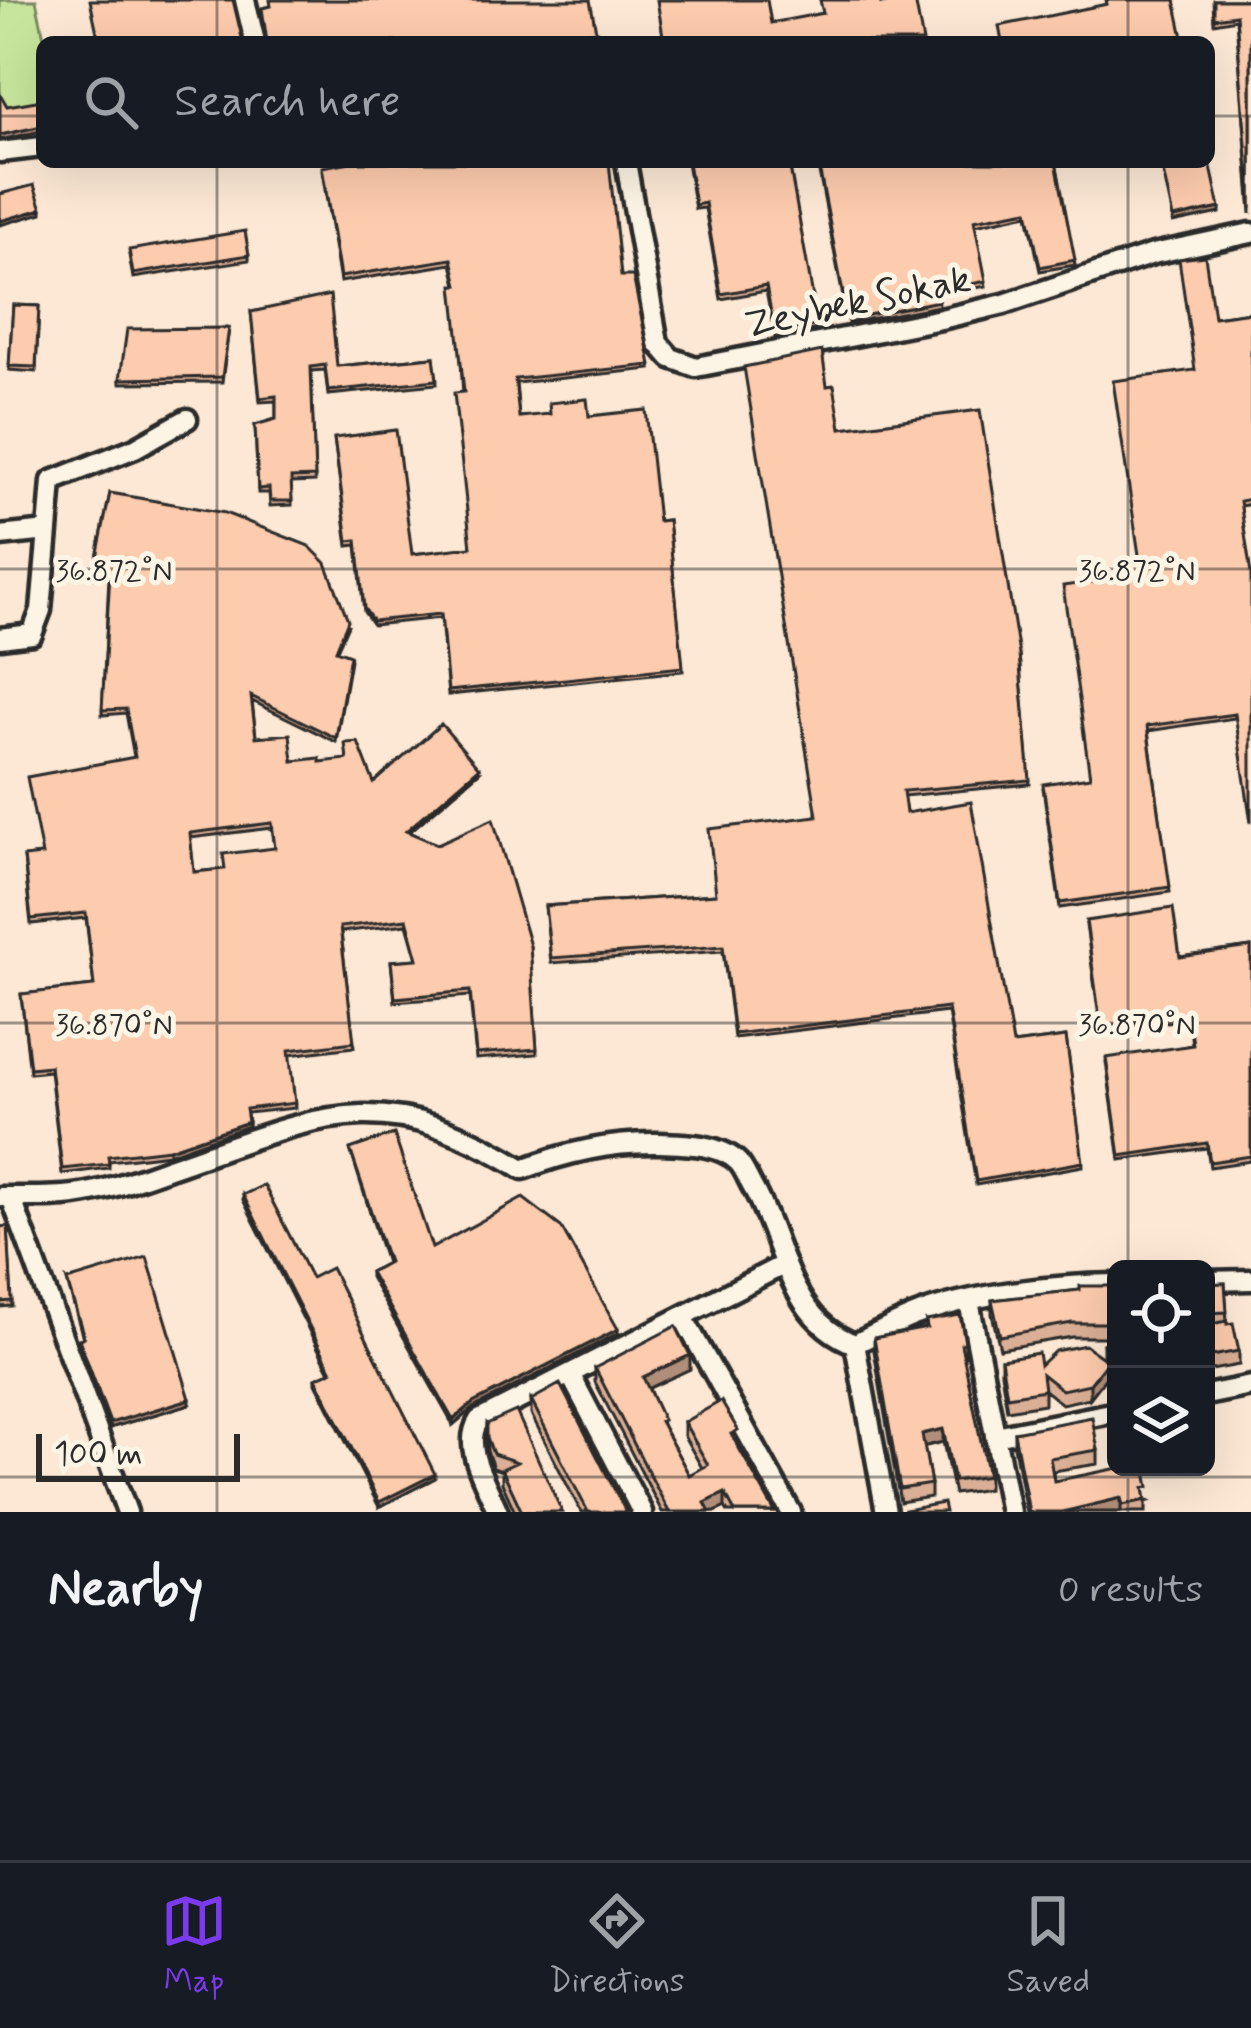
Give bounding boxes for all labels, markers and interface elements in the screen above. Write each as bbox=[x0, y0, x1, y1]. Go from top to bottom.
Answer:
search box bbox=[36, 36, 1215, 168]
icon: search bbox=[78, 69, 144, 135]
text: Search here bbox=[174, 73, 401, 132]
street label: Zeybek Sokak bbox=[740, 255, 975, 352]
text: 36.872°N bbox=[55, 552, 173, 591]
text: 36.872°N bbox=[1078, 552, 1196, 591]
text: 36.870°N bbox=[55, 1006, 173, 1045]
text: 36.870°N bbox=[1078, 1006, 1196, 1045]
map controls bbox=[1107, 1260, 1215, 1476]
button: locate bbox=[1107, 1260, 1215, 1368]
button: layers bbox=[1107, 1368, 1215, 1476]
scale bar bbox=[36, 1428, 240, 1481]
text: 100 m bbox=[54, 1433, 143, 1477]
text: Nearby bbox=[48, 1557, 203, 1623]
text: 0 results bbox=[1058, 1565, 1203, 1616]
tab: Map bbox=[161, 1888, 227, 2004]
tab: Directions bbox=[549, 1888, 685, 2004]
tab: Saved bbox=[1007, 1888, 1090, 2004]

